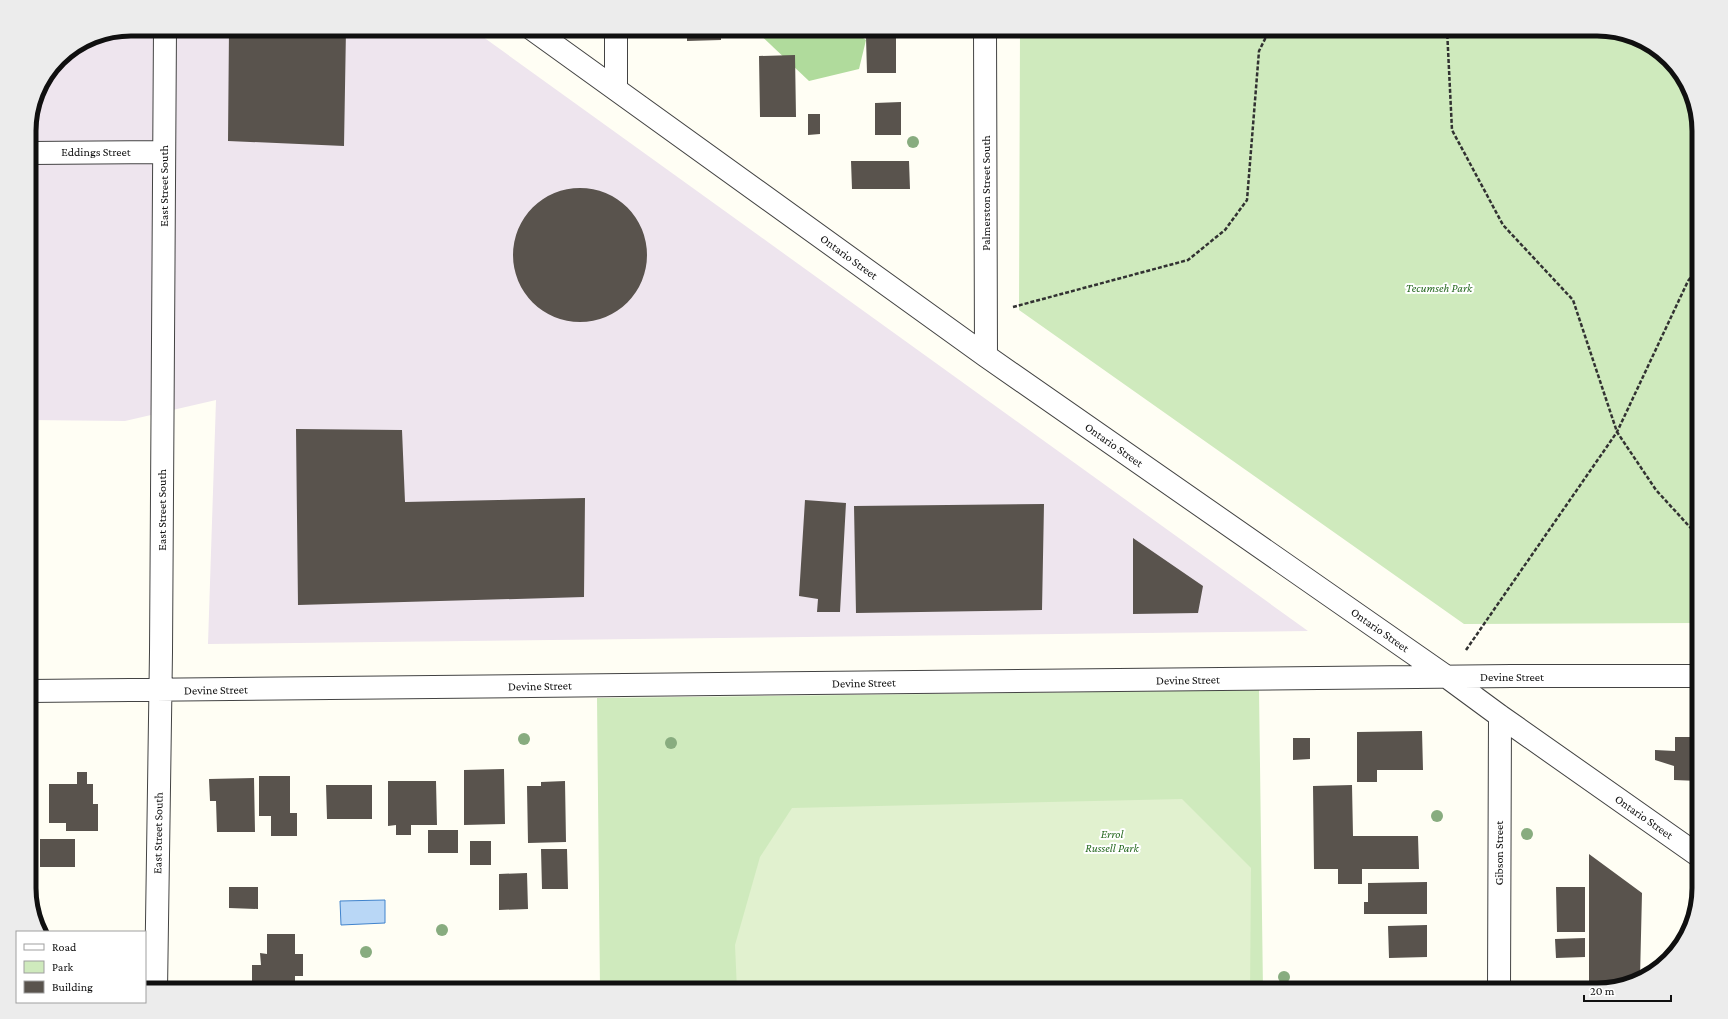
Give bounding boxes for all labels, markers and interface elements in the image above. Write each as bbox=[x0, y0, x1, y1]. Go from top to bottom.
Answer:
street label: Palmerston Street South bbox=[979, 135, 993, 251]
street label: Eddings Street bbox=[61, 145, 132, 159]
street label: East Street South bbox=[157, 145, 171, 227]
street label: Ontario Street bbox=[818, 231, 881, 283]
park label: Tecumseh Park bbox=[1406, 281, 1473, 295]
street label: Ontario Street bbox=[1082, 420, 1147, 471]
street label: East Street South bbox=[155, 469, 169, 551]
street label: Ontario Street bbox=[1348, 605, 1413, 656]
street label: Devine Street bbox=[1480, 670, 1545, 684]
street label: Devine Street bbox=[1156, 672, 1221, 688]
street label: Devine Street bbox=[832, 675, 897, 691]
street label: Devine Street bbox=[508, 678, 573, 694]
street label: Devine Street bbox=[184, 682, 249, 698]
street label: East Street South bbox=[150, 791, 166, 874]
street label: Ontario Street bbox=[1612, 792, 1677, 843]
street label: Gibson Street bbox=[1492, 820, 1506, 885]
park label: Errol Russell Park bbox=[1085, 827, 1139, 855]
legend bbox=[16, 931, 146, 1003]
text: Road bbox=[52, 940, 77, 954]
text: Park bbox=[52, 960, 74, 974]
scale bar bbox=[1584, 977, 1671, 1003]
text: Building bbox=[52, 980, 93, 994]
text: 20 m bbox=[1590, 984, 1615, 998]

